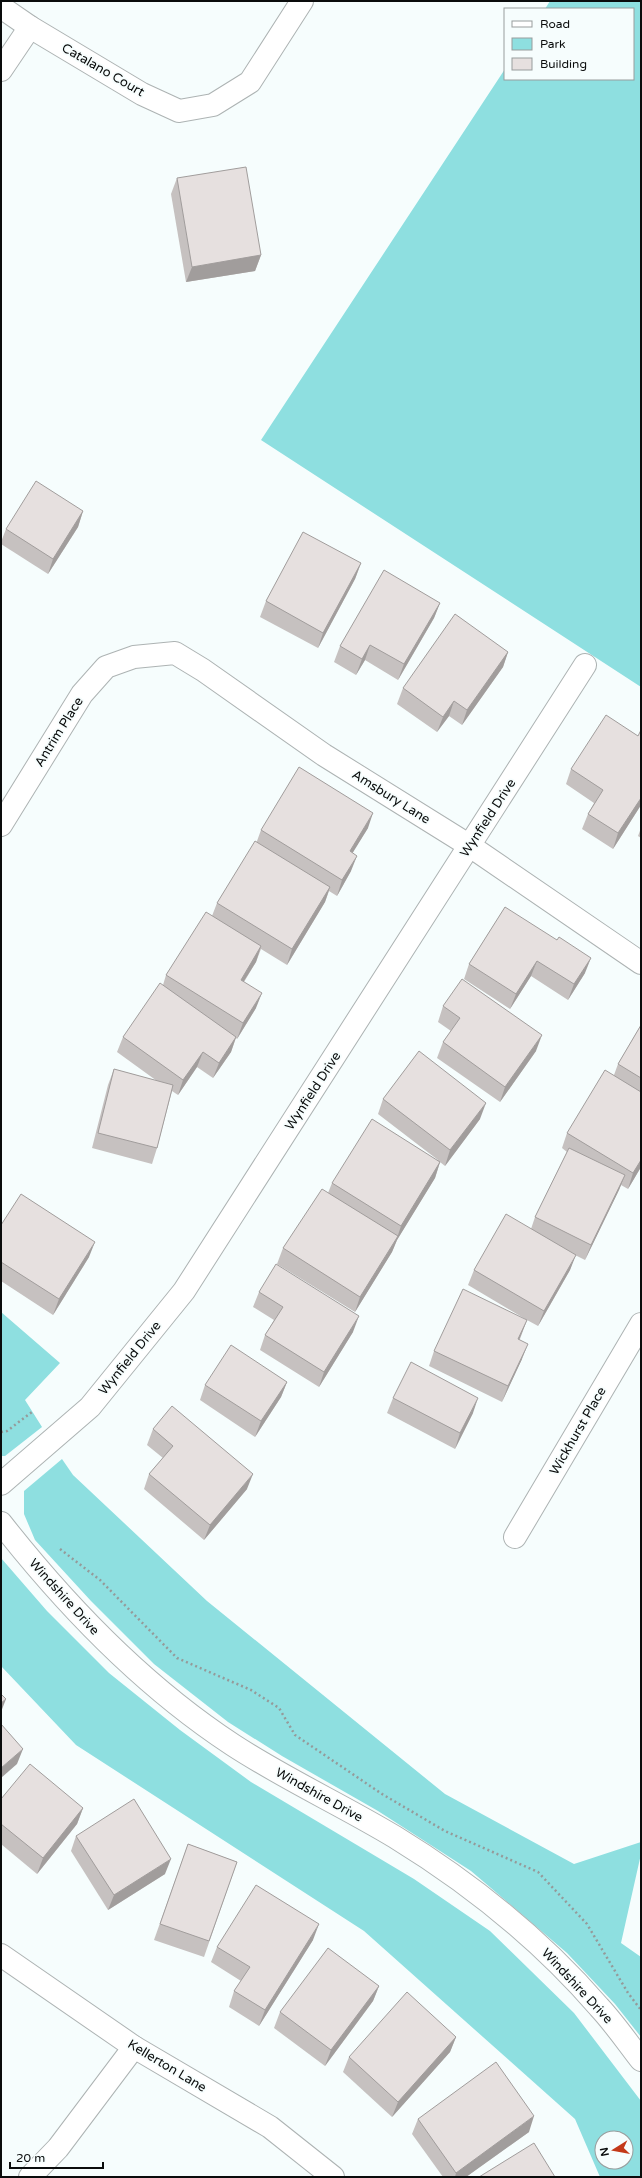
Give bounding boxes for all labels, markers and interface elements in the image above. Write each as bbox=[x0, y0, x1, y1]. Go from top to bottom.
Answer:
legend bbox=[504, 8, 634, 80]
text: Road bbox=[540, 17, 570, 31]
text: Park bbox=[540, 37, 566, 51]
street label: Catalano Court bbox=[59, 40, 147, 100]
text: Building bbox=[540, 57, 587, 71]
street label: Antrim Place bbox=[31, 694, 87, 770]
street label: Amsbury Lane bbox=[349, 767, 433, 827]
street label: Wynfield Drive bbox=[457, 776, 519, 860]
street label: Wynfield Drive bbox=[282, 1049, 344, 1133]
street label: Wynfield Drive bbox=[95, 1318, 165, 1398]
street label: Wickhurst Place bbox=[546, 1384, 610, 1478]
street label: Windshire Drive bbox=[25, 1555, 103, 1639]
street label: Windshire Drive bbox=[273, 1764, 365, 1826]
street label: Windshire Drive bbox=[538, 1945, 616, 2027]
street label: Kellerton Lane bbox=[125, 2036, 209, 2096]
north arrow bbox=[594, 2130, 634, 2170]
scale bar bbox=[10, 2144, 103, 2170]
text: N bbox=[597, 2146, 612, 2157]
text: 20 m bbox=[16, 2151, 45, 2165]

